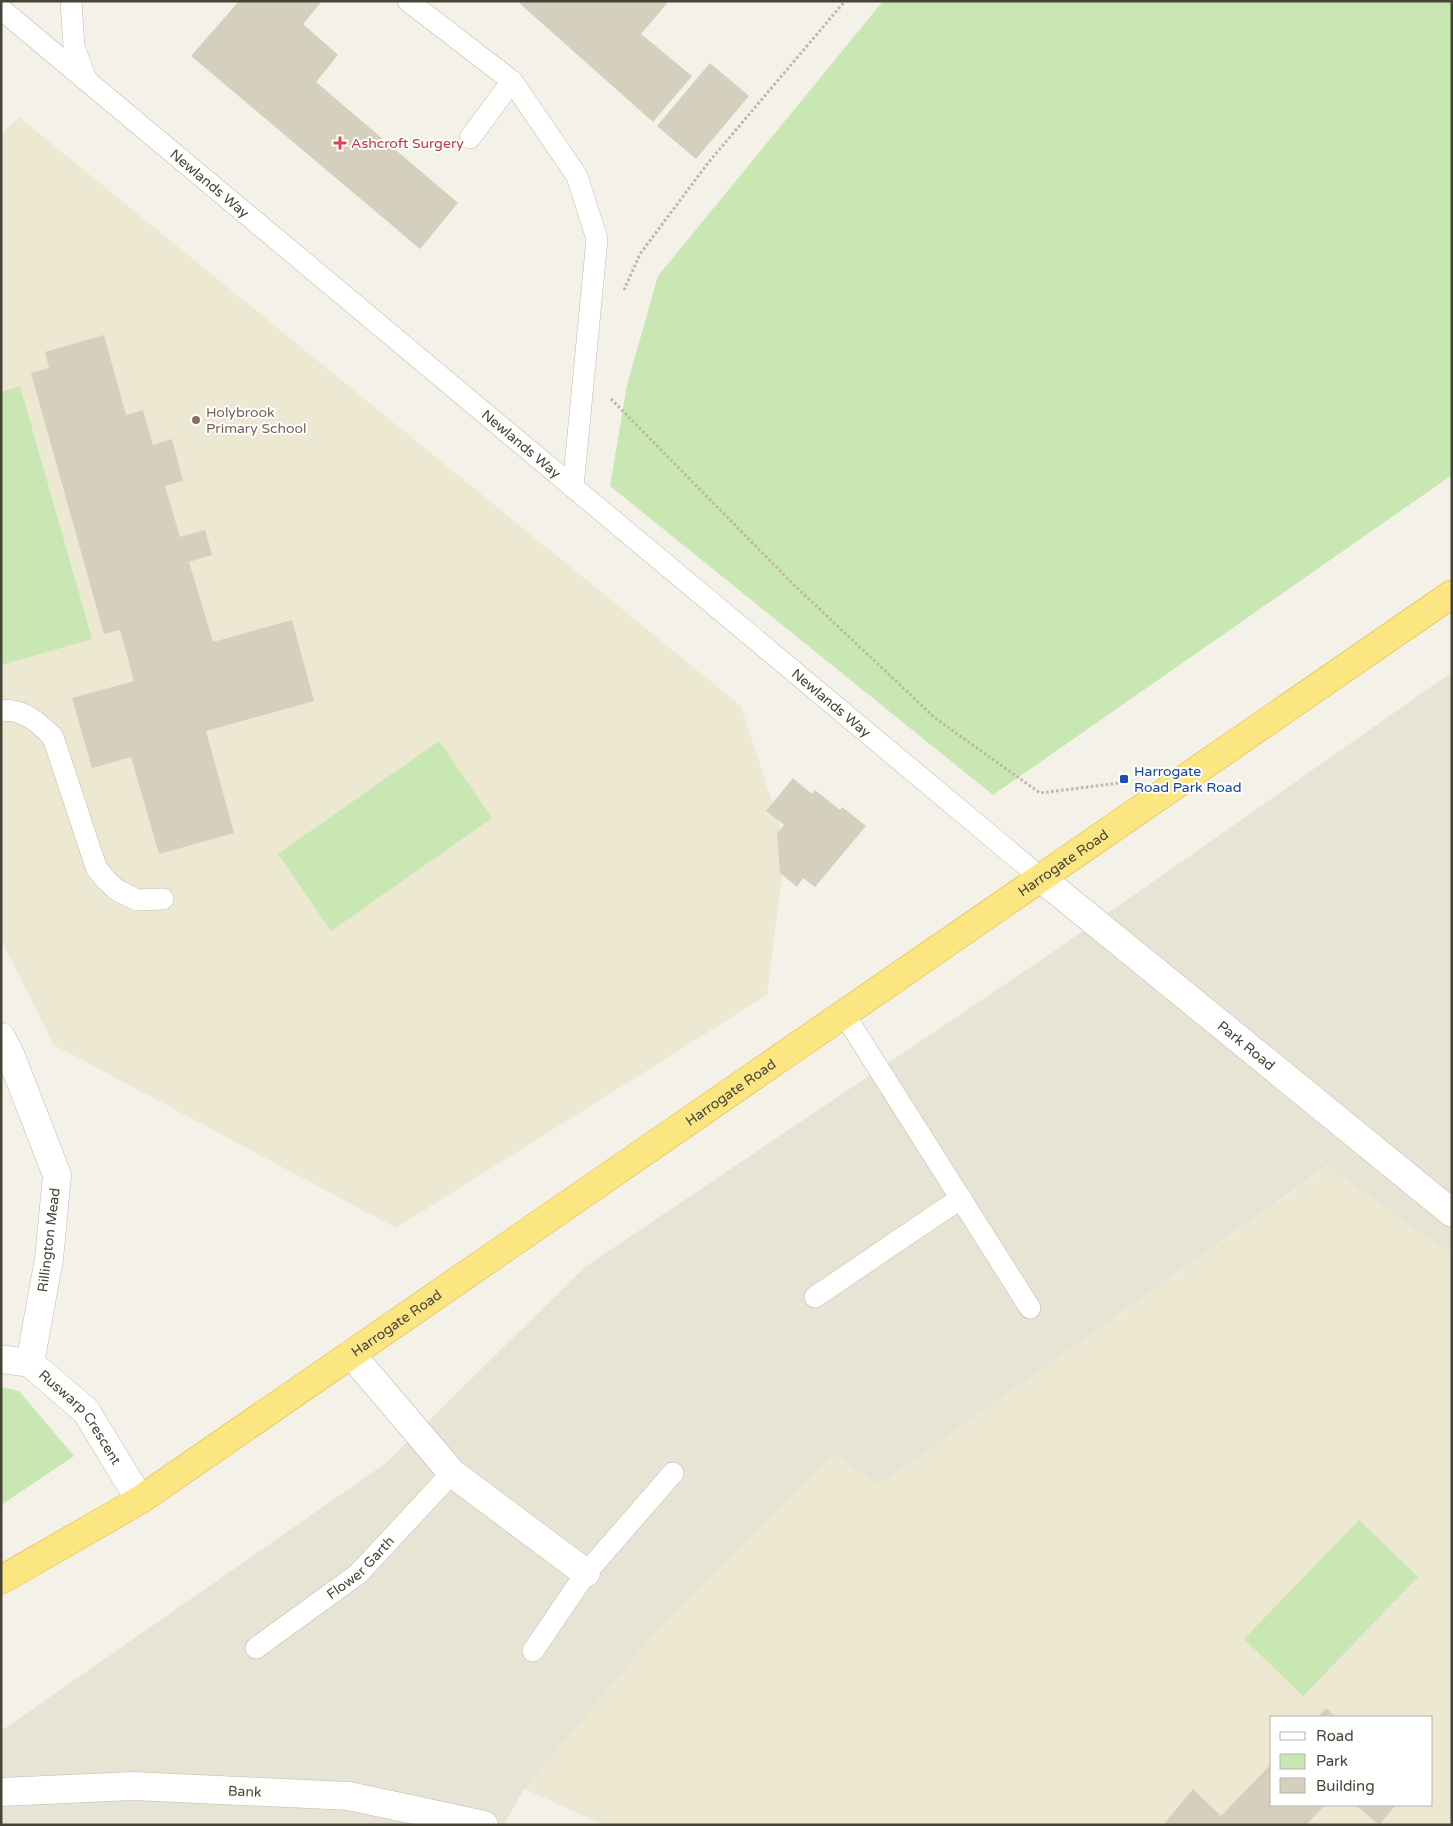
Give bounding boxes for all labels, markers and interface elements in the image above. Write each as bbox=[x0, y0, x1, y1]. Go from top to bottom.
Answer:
place label: Ashcroft Surgery bbox=[351, 135, 464, 152]
marker: Ashcroft Surgery bbox=[333, 136, 347, 150]
street label: Newlands Way bbox=[167, 145, 253, 222]
place label: Holybrook Primary School bbox=[206, 404, 307, 437]
street label: Newlands Way bbox=[478, 406, 565, 482]
marker: Holybrook Primary School bbox=[190, 414, 202, 426]
street label: Newlands Way bbox=[788, 665, 875, 741]
place label: Harrogate Road Park Road bbox=[1134, 763, 1242, 796]
marker: Harrogate Road Park Road bbox=[1118, 773, 1130, 785]
street label: Harrogate Road bbox=[1014, 826, 1111, 900]
street label: Park Road bbox=[1214, 1017, 1278, 1074]
street label: Harrogate Road bbox=[682, 1055, 779, 1129]
street label: Rillington Mead bbox=[34, 1187, 64, 1293]
street label: Harrogate Road bbox=[348, 1286, 445, 1360]
street label: Ruswarp Crescent bbox=[35, 1366, 125, 1468]
street label: Flower Garth bbox=[323, 1532, 398, 1603]
legend bbox=[1270, 1716, 1433, 1806]
text: Road bbox=[1316, 1727, 1354, 1745]
text: Park bbox=[1316, 1752, 1348, 1770]
text: Building bbox=[1316, 1777, 1375, 1795]
street label: Bank bbox=[227, 1782, 262, 1800]

